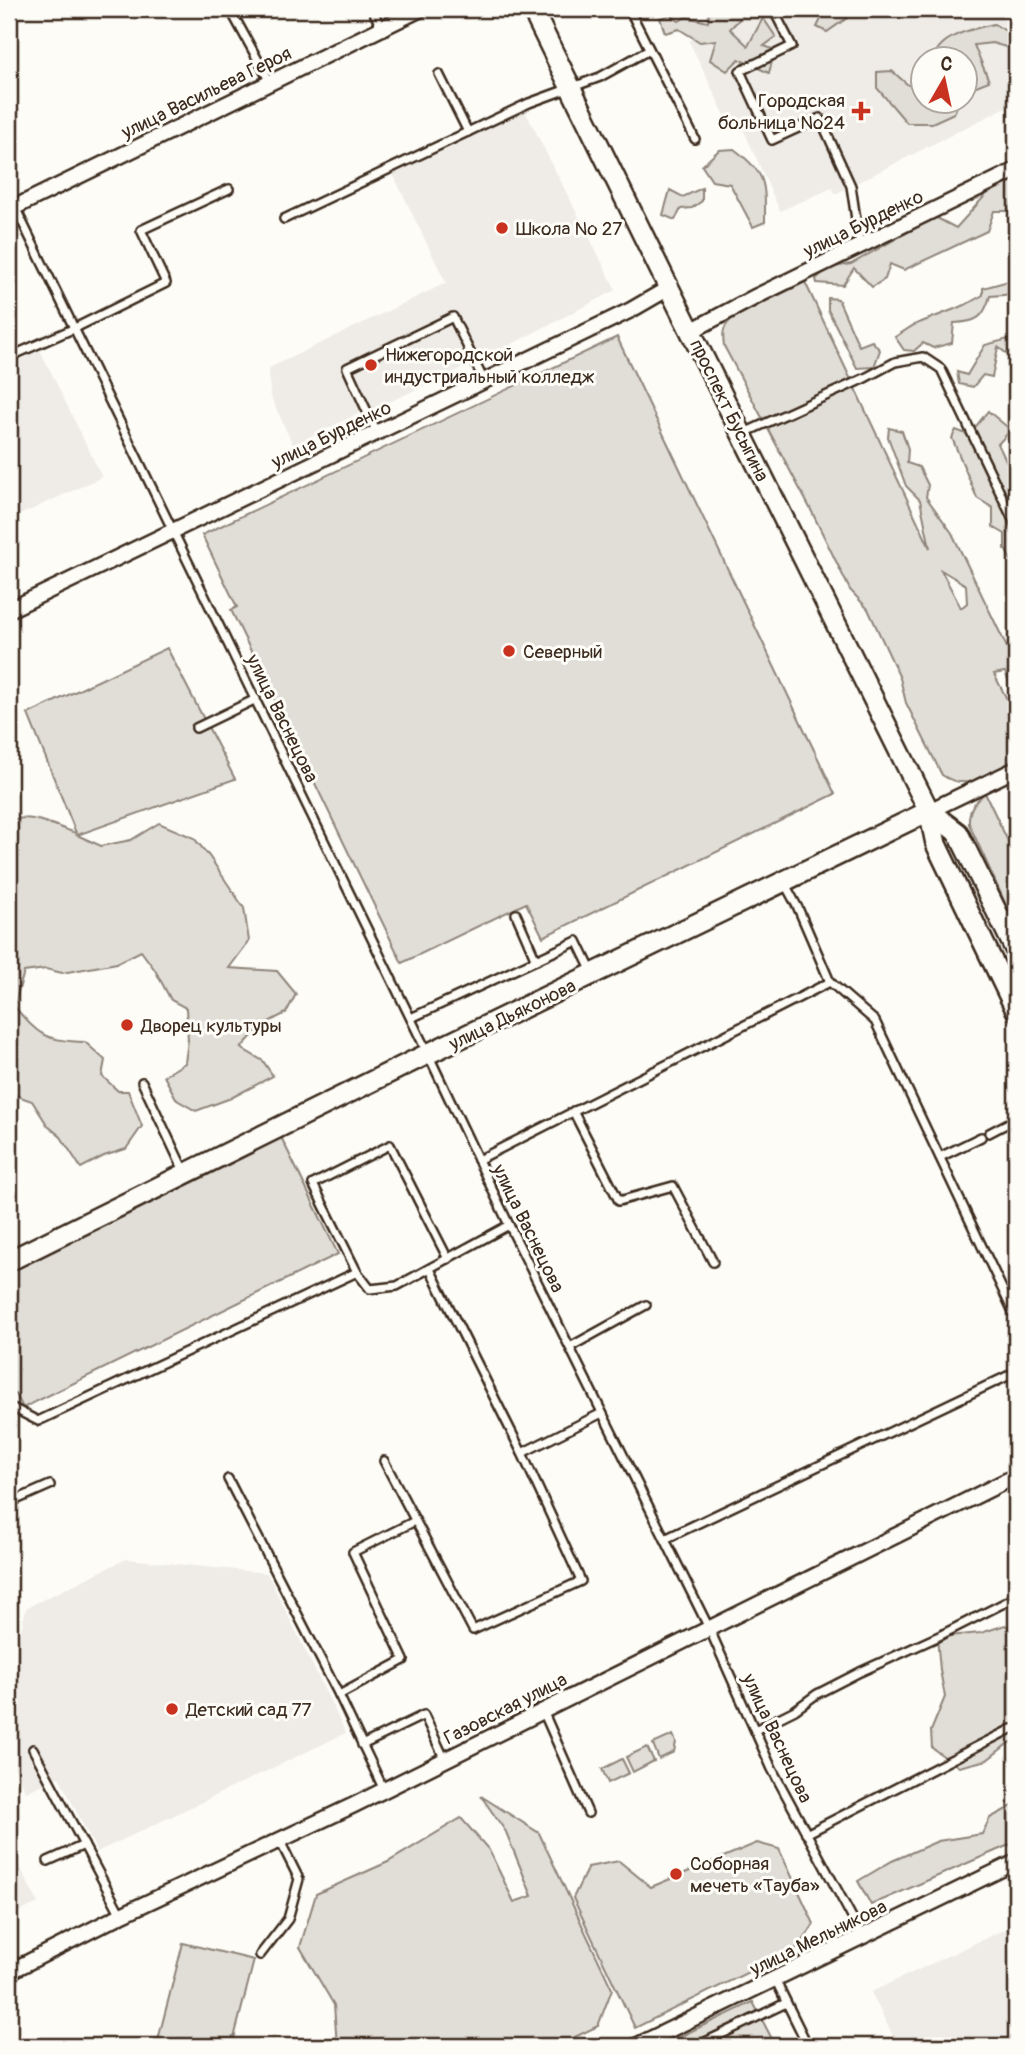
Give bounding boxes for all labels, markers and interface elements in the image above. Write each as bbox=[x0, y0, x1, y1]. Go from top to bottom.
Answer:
street label: улица Васильева Героя bbox=[117, 41, 295, 145]
north arrow bbox=[909, 46, 979, 116]
text: С bbox=[939, 51, 954, 77]
place label: Городская больница №24 bbox=[718, 89, 845, 135]
marker: Городская больница №24 bbox=[851, 101, 871, 121]
street label: улица Бурденко bbox=[799, 185, 927, 264]
place label: Школа № 27 bbox=[516, 217, 622, 241]
marker: Школа № 27 bbox=[494, 220, 510, 236]
street label: проспект Бусыгина bbox=[684, 335, 774, 486]
place label: Нижегородской индустриальный колледж bbox=[385, 343, 595, 389]
marker: Нижегородской индустриальный колледж bbox=[363, 357, 379, 373]
street label: улица Бурденко bbox=[267, 396, 395, 475]
place label: Северный bbox=[523, 640, 603, 664]
marker: Северный bbox=[501, 643, 517, 659]
street label: улица Васнецова bbox=[240, 649, 324, 787]
street label: улица Дьяконова bbox=[444, 974, 580, 1056]
place label: Дворец культуры bbox=[140, 1014, 282, 1038]
marker: Дворец культуры bbox=[119, 1017, 135, 1033]
street label: улица Васнецова bbox=[486, 1159, 570, 1297]
street label: Газовская улица bbox=[440, 1667, 571, 1750]
street label: улица Васнецова bbox=[736, 1669, 818, 1807]
place label: Детский сад 77 bbox=[185, 1698, 312, 1722]
marker: Детский сад 77 bbox=[164, 1701, 180, 1717]
place label: Соборная мечеть «Тауба» bbox=[690, 1852, 820, 1898]
marker: Соборная мечеть «Тауба» bbox=[668, 1866, 684, 1882]
street label: улица Мельникова bbox=[745, 1894, 891, 1982]

